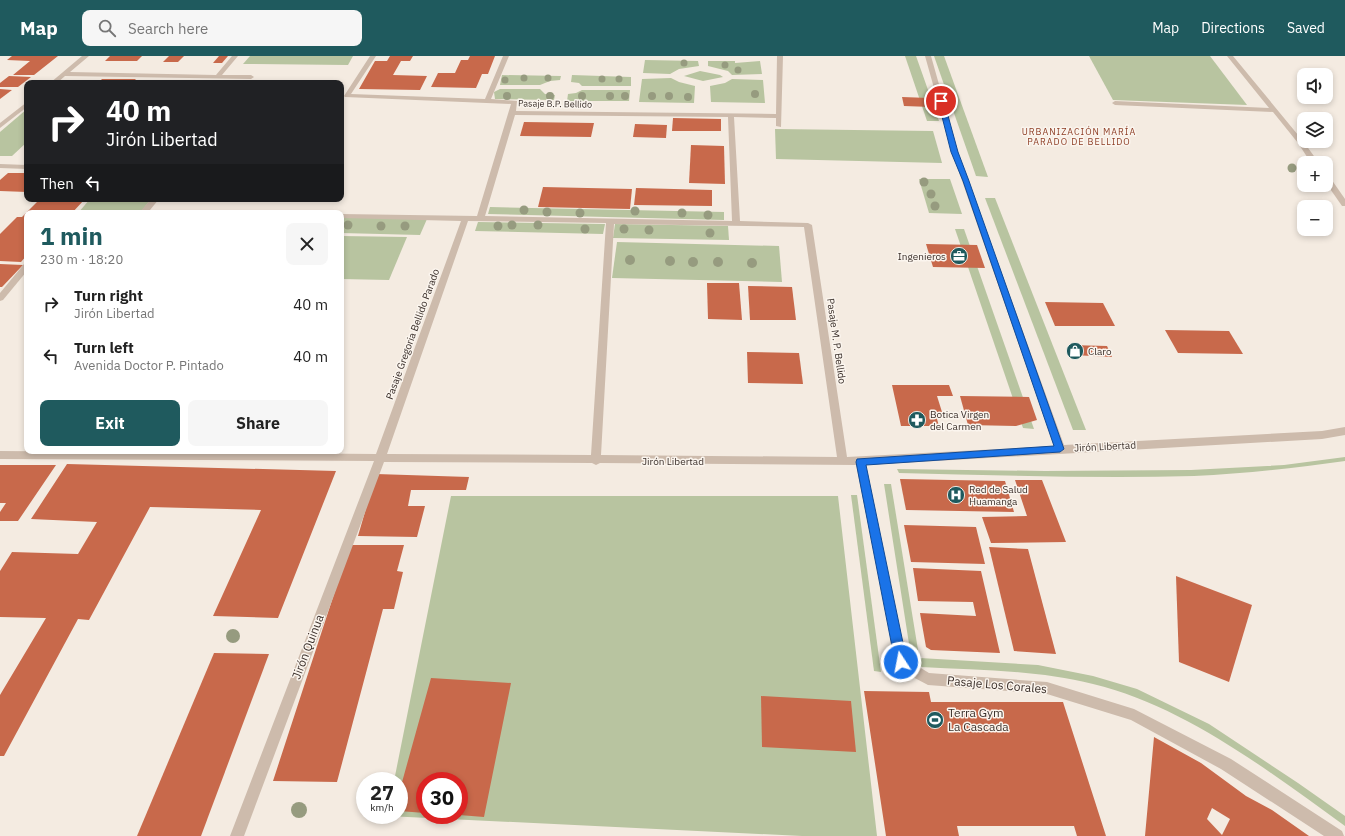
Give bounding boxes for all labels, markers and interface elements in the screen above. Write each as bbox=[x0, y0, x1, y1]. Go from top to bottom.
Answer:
search box bbox=[82, 10, 362, 46]
text: Map bbox=[20, 16, 58, 40]
icon: search bbox=[96, 17, 118, 39]
text: Search here bbox=[128, 19, 208, 38]
text: Map bbox=[1152, 19, 1179, 37]
text: Directions bbox=[1201, 19, 1265, 37]
text: Saved bbox=[1287, 19, 1325, 37]
map controls bbox=[1297, 68, 1333, 236]
button: sound bbox=[1297, 68, 1333, 104]
pin bbox=[924, 84, 958, 118]
icon: arrive bbox=[930, 90, 952, 112]
text: 40 m bbox=[106, 92, 171, 129]
icon: right bbox=[40, 96, 92, 148]
street label: Pasaje B.P. Bellido bbox=[518, 97, 592, 110]
button: layers bbox=[1297, 112, 1333, 148]
district label: URBANIZACIÓN MARÍA PARADO DE BELLIDO bbox=[1022, 125, 1136, 147]
text: Jirón Libertad bbox=[106, 128, 218, 151]
button: + bbox=[1297, 156, 1333, 192]
icon: left bbox=[82, 172, 104, 194]
text: Then bbox=[40, 174, 74, 193]
button: − bbox=[1297, 200, 1333, 236]
text: 1 min bbox=[40, 220, 103, 252]
button: close bbox=[286, 223, 328, 265]
office icon: Ingenieros bbox=[949, 246, 969, 266]
place label: Ingenieros bbox=[898, 250, 946, 263]
text: 230 m · 18:20 bbox=[40, 251, 123, 268]
street label: Pasaje Gregoria Bellido Parado bbox=[383, 267, 442, 401]
text: Turn right bbox=[74, 286, 143, 305]
icon: right bbox=[40, 293, 62, 315]
text: 40 m bbox=[293, 295, 328, 314]
street label: Pasaje M. P. Bellido bbox=[824, 297, 849, 385]
text: Jirón Libertad bbox=[74, 305, 155, 322]
text: Turn left bbox=[74, 338, 134, 357]
shop icon: Claro bbox=[1065, 341, 1085, 361]
icon: left bbox=[40, 345, 62, 367]
place label: Claro bbox=[1088, 345, 1112, 358]
text: 40 m bbox=[293, 347, 328, 366]
text: Avenida Doctor P. Pintado bbox=[74, 357, 224, 374]
button: Exit bbox=[40, 400, 180, 446]
button: Share bbox=[188, 400, 328, 446]
place label: Botica Virgen del Carmen bbox=[930, 408, 989, 433]
pharmacy icon: Botica Virgen del Carmen bbox=[907, 410, 927, 430]
street label: Jirón Libertad bbox=[1074, 438, 1136, 455]
street label: Jirón Libertad bbox=[642, 455, 704, 468]
place label: Red de Salud Huamanga bbox=[969, 483, 1028, 508]
hospital icon: Red de Salud Huamanga bbox=[946, 485, 966, 505]
street label: Jirón Quinua bbox=[288, 612, 327, 681]
position arrow bbox=[880, 641, 922, 683]
street label: Pasaje Los Corales bbox=[947, 673, 1048, 696]
place label: Terra Gym La Cascada bbox=[948, 705, 1009, 734]
sports icon: Terra Gym La Cascada bbox=[925, 710, 945, 730]
speed limit sign: 30 bbox=[416, 772, 468, 824]
text: 27 bbox=[370, 779, 394, 806]
text: km/h bbox=[370, 801, 394, 814]

